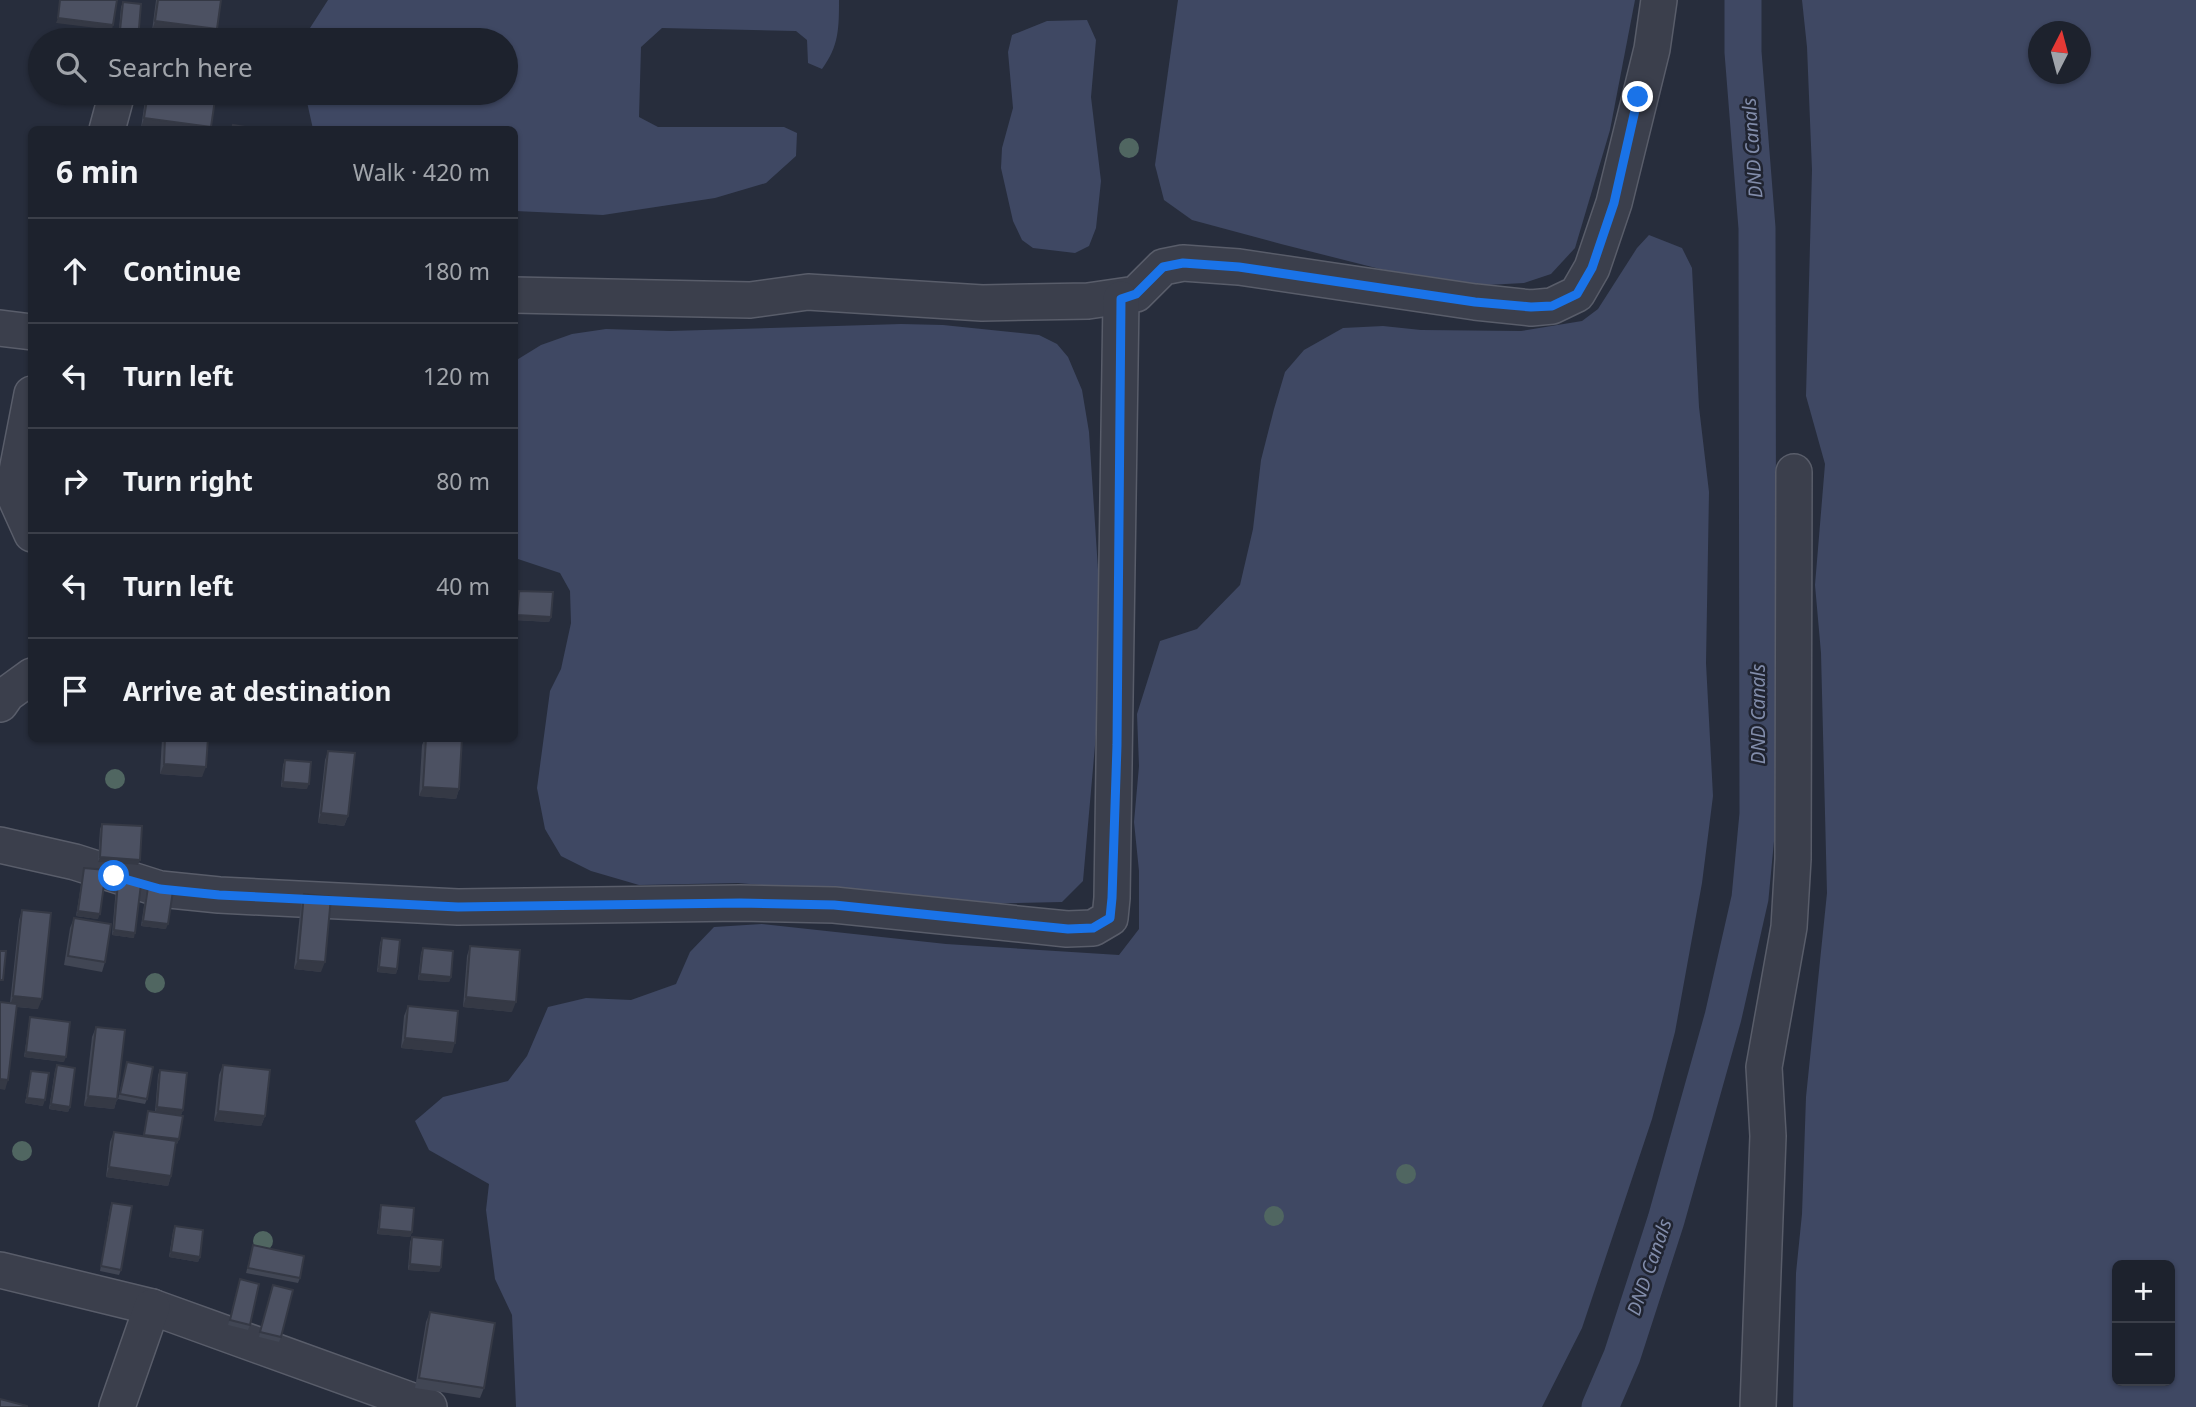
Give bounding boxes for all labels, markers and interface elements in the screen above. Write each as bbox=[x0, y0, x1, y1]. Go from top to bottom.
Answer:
north arrow bbox=[2028, 21, 2091, 84]
search box bbox=[28, 28, 518, 105]
icon: search bbox=[52, 48, 90, 86]
text: Search here bbox=[108, 49, 253, 85]
route end bbox=[1622, 81, 1653, 112]
water label: DND Canals bbox=[1736, 97, 1768, 199]
text: 6 min bbox=[56, 151, 139, 192]
text: Walk · 420 m bbox=[353, 156, 490, 188]
icon: ahead bbox=[56, 252, 94, 290]
text: Continue bbox=[123, 253, 241, 289]
text: 180 m bbox=[423, 255, 490, 287]
icon: left bbox=[56, 357, 94, 395]
text: Turn left bbox=[123, 358, 234, 394]
text: 120 m bbox=[423, 360, 490, 392]
icon: right bbox=[56, 462, 94, 500]
text: Turn right bbox=[123, 463, 253, 499]
text: 80 m bbox=[436, 465, 490, 497]
icon: left bbox=[56, 567, 94, 605]
text: Turn left bbox=[123, 568, 234, 604]
text: 40 m bbox=[436, 570, 490, 602]
water label: DND Canals bbox=[1745, 664, 1771, 764]
icon: arrive bbox=[56, 672, 94, 710]
text: Arrive at destination bbox=[123, 673, 392, 709]
route start bbox=[98, 860, 129, 891]
water label: DND Canals bbox=[1620, 1215, 1678, 1319]
map controls bbox=[2112, 1260, 2175, 1386]
button: + bbox=[2112, 1260, 2175, 1323]
button: − bbox=[2112, 1323, 2175, 1386]

